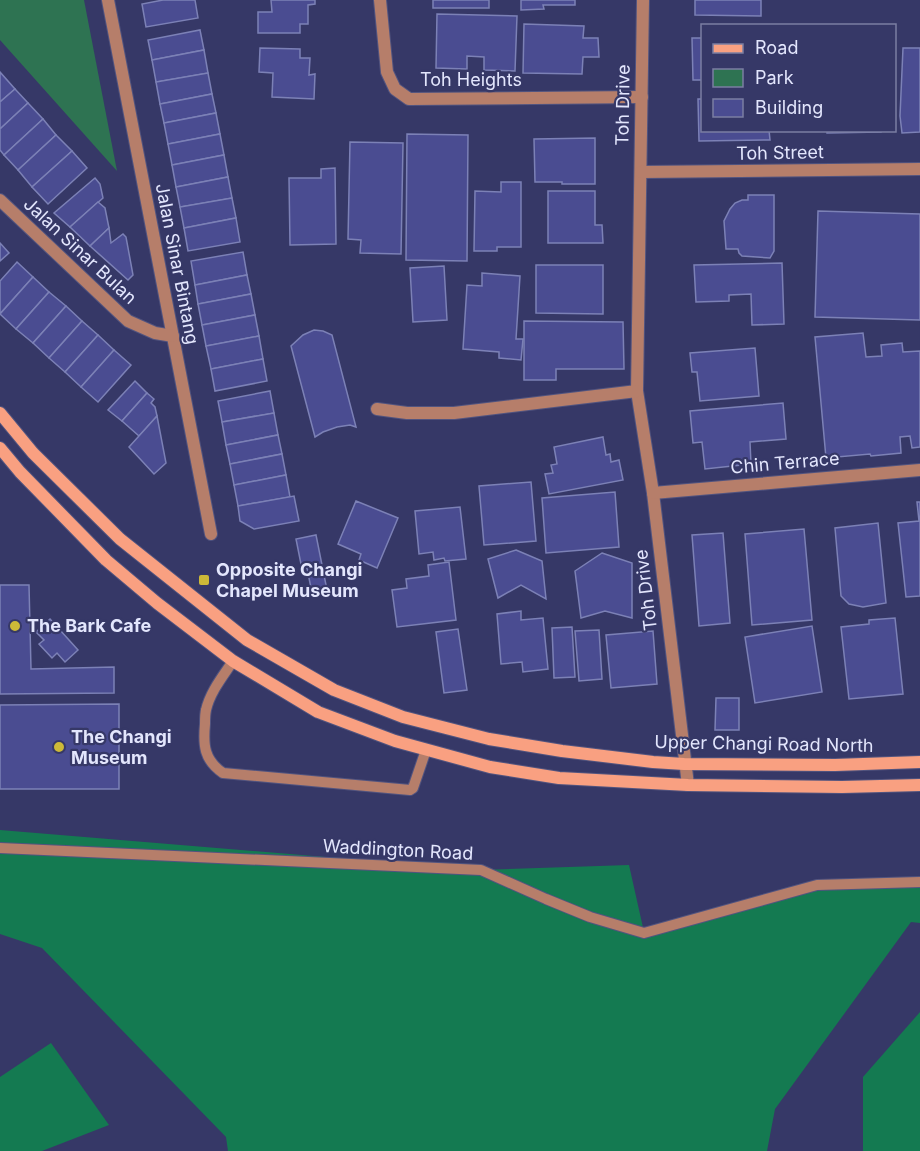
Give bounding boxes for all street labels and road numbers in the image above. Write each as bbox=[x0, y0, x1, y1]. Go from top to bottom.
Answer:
street label: Toh Drive bbox=[611, 64, 634, 146]
street label: Toh Heights bbox=[420, 69, 522, 90]
street label: Toh Street bbox=[736, 141, 824, 164]
street label: Jalan Sinar Bintang bbox=[152, 182, 203, 346]
street label: Jalan Sinar Bulan bbox=[20, 193, 141, 308]
street label: Chin Terrace bbox=[730, 447, 840, 478]
street label: Toh Drive bbox=[630, 548, 661, 632]
street label: Upper Changi Road North bbox=[654, 731, 874, 756]
street label: Waddington Road bbox=[322, 835, 474, 864]

